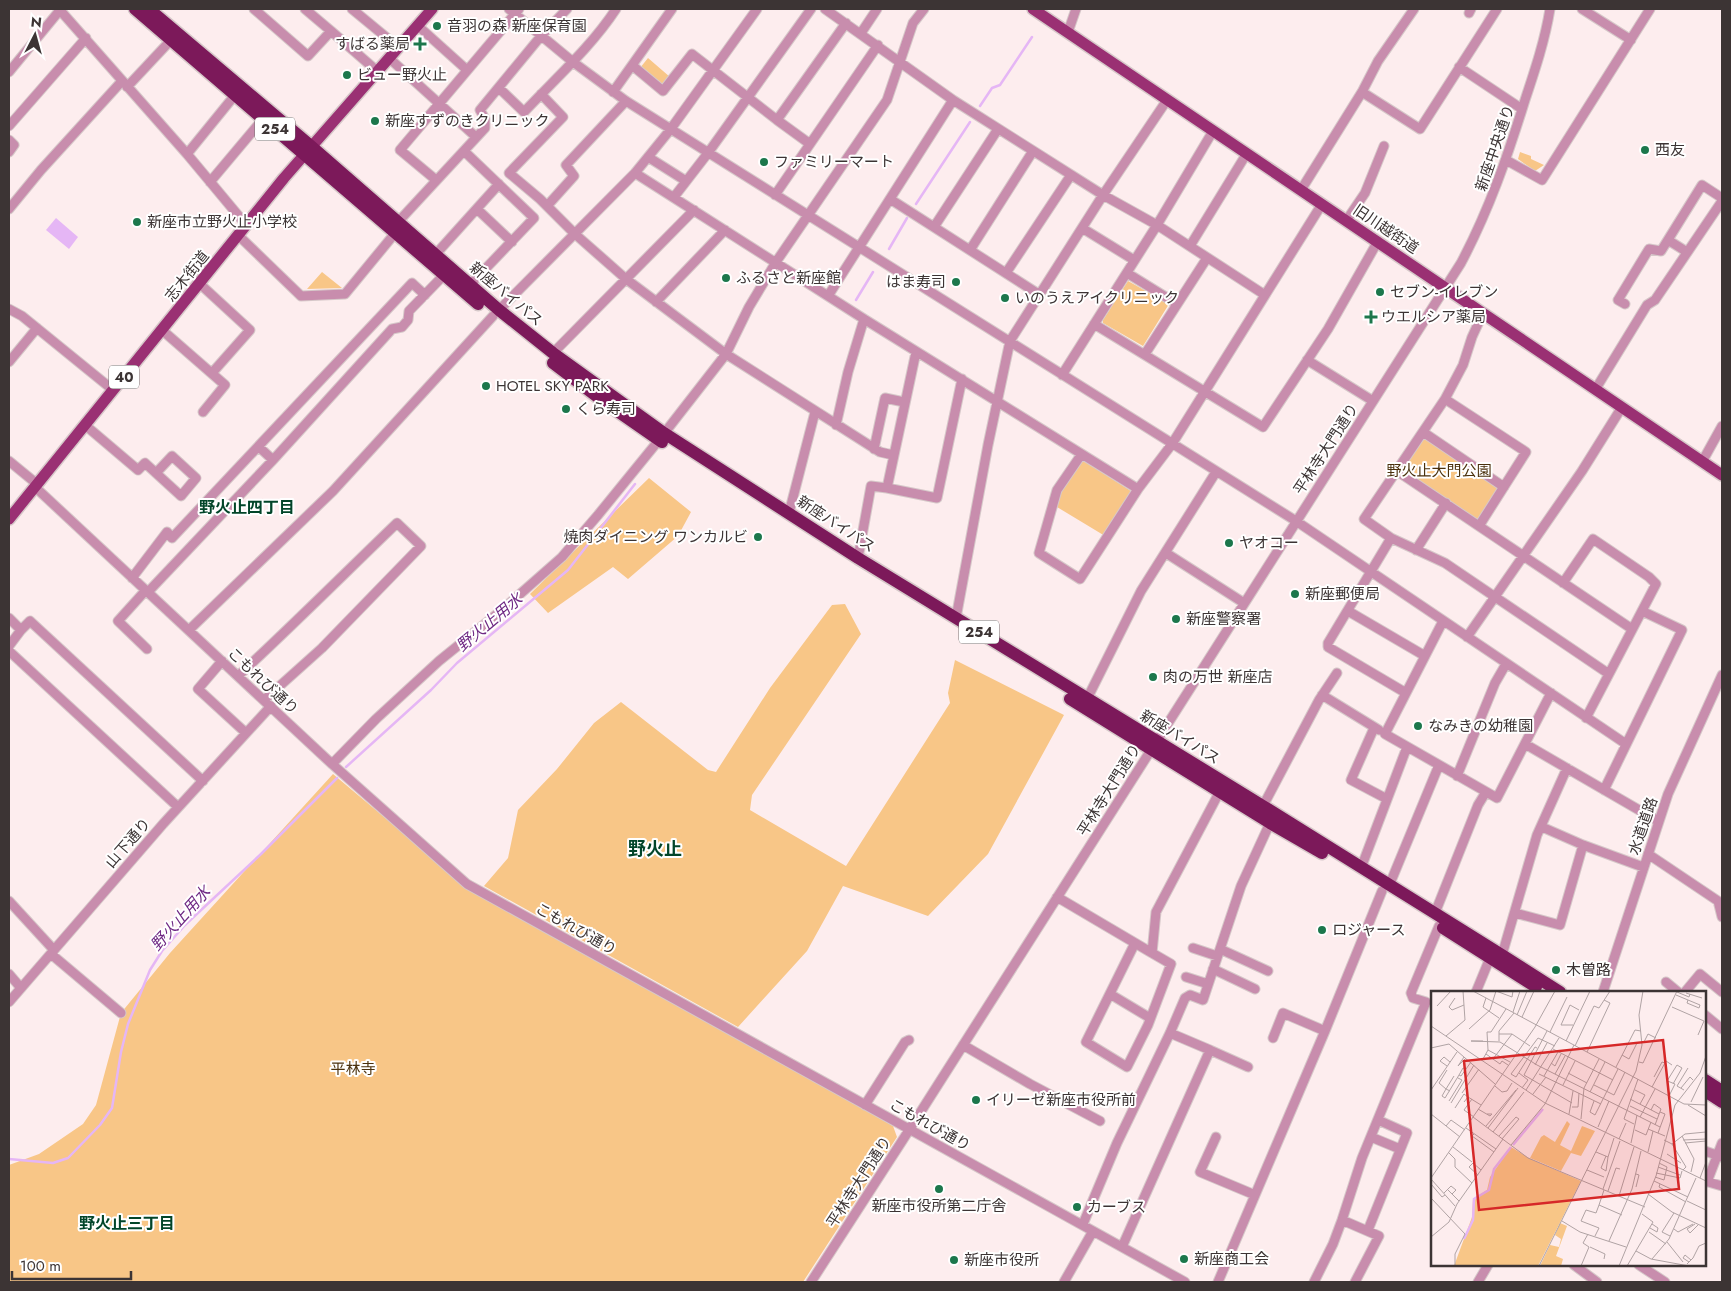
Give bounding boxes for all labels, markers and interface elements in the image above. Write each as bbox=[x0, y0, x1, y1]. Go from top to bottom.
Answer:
north arrow bbox=[10, 10, 60, 60]
text: N bbox=[30, 12, 43, 33]
place label: 音羽の森 新座保育園 bbox=[447, 15, 587, 37]
marker: 音羽の森 新座保育園 bbox=[431, 20, 443, 32]
place label: すばる薬局 bbox=[335, 33, 410, 55]
marker: すばる薬局 bbox=[414, 38, 426, 50]
place label: ビュー野火止 bbox=[357, 64, 447, 86]
marker: ビュー野火止 bbox=[341, 69, 353, 81]
street label: 新座中央通り bbox=[1470, 102, 1520, 194]
place label: 新座すずのきクリニック bbox=[385, 110, 550, 132]
marker: 新座すずのきクリニック bbox=[369, 115, 381, 127]
road number: 254 bbox=[255, 118, 295, 140]
place label: 西友 bbox=[1655, 139, 1685, 161]
marker: 西友 bbox=[1639, 144, 1651, 156]
place label: ファミリーマート bbox=[774, 151, 894, 173]
marker: ファミリーマート bbox=[758, 156, 770, 168]
street label: 旧川越街道 bbox=[1349, 199, 1423, 259]
place label: 新座市立野火止小学校 bbox=[147, 211, 297, 233]
marker: 新座市立野火止小学校 bbox=[131, 216, 143, 228]
street label: 志木街道 bbox=[160, 246, 214, 306]
street label: 新座バイパス bbox=[465, 257, 547, 331]
place label: ふるさと新座館 bbox=[736, 267, 841, 289]
place label: はま寿司 bbox=[886, 271, 946, 293]
marker: ふるさと新座館 bbox=[720, 272, 732, 284]
marker: はま寿司 bbox=[950, 276, 962, 288]
place label: セブン-イレブン bbox=[1390, 281, 1498, 303]
marker: セブン-イレブン bbox=[1374, 286, 1386, 298]
place label: いのうえアイクリニック bbox=[1015, 287, 1179, 309]
marker: いのうえアイクリニック bbox=[999, 292, 1011, 304]
place label: ウエルシア薬局 bbox=[1381, 306, 1486, 328]
marker: ウエルシア薬局 bbox=[1365, 311, 1377, 323]
road number: 40 bbox=[109, 366, 139, 388]
place label: HOTEL SKY PARK bbox=[496, 375, 609, 397]
marker: HOTEL SKY PARK bbox=[480, 380, 492, 392]
place label: くら寿司 bbox=[576, 398, 636, 420]
street label: 平林寺大門通り bbox=[1288, 399, 1364, 499]
marker: くら寿司 bbox=[560, 403, 572, 415]
park label: 野火止大門公園 bbox=[1386, 460, 1492, 482]
street label: 新座バイパス bbox=[792, 490, 880, 558]
district label: 野火止四丁目 bbox=[199, 496, 295, 519]
place label: 焼肉ダイニング ワンカルビ bbox=[563, 526, 748, 548]
marker: 焼肉ダイニング ワンカルビ bbox=[752, 531, 764, 543]
place label: ヤオコー bbox=[1239, 532, 1299, 554]
marker: ヤオコー bbox=[1223, 537, 1235, 549]
place label: 新座郵便局 bbox=[1305, 583, 1380, 605]
water label: 野火止用水 bbox=[451, 587, 529, 657]
marker: 新座郵便局 bbox=[1289, 588, 1301, 600]
place label: 新座警察署 bbox=[1186, 608, 1261, 630]
marker: 新座警察署 bbox=[1170, 613, 1182, 625]
road number: 254 bbox=[959, 620, 999, 644]
street label: こもれび通り bbox=[223, 642, 303, 720]
place label: 肉の万世 新座店 bbox=[1163, 666, 1273, 688]
marker: 肉の万世 新座店 bbox=[1147, 671, 1159, 683]
street label: 新座バイパス bbox=[1136, 704, 1224, 770]
place label: なみきの幼稚園 bbox=[1428, 715, 1533, 737]
marker: なみきの幼稚園 bbox=[1412, 720, 1424, 732]
street label: 平林寺大門通り bbox=[1072, 740, 1146, 840]
street label: 水道道路 bbox=[1623, 794, 1663, 858]
street label: 山下通り bbox=[100, 813, 156, 873]
district label: 野火止 bbox=[628, 836, 682, 862]
water label: 野火止用水 bbox=[145, 879, 217, 956]
street label: こもれび通り bbox=[531, 898, 621, 960]
place label: ロジャース bbox=[1332, 919, 1406, 941]
marker: ロジャース bbox=[1316, 924, 1328, 936]
place label: 木曽路 bbox=[1566, 959, 1611, 981]
marker: 木曽路 bbox=[1550, 964, 1562, 976]
inset map bbox=[1431, 991, 1706, 1266]
park label: 平林寺 bbox=[330, 1058, 376, 1080]
place label: イリーゼ新座市役所前 bbox=[986, 1089, 1136, 1111]
street label: こもれび通り bbox=[885, 1094, 975, 1156]
marker: イリーゼ新座市役所前 bbox=[970, 1094, 982, 1106]
street label: 平林寺大門通り bbox=[821, 1132, 897, 1232]
marker: 新座市役所第二庁舎 bbox=[933, 1183, 945, 1195]
place label: 新座市役所第二庁舎 bbox=[871, 1195, 1007, 1217]
place label: カーブス bbox=[1087, 1196, 1146, 1218]
marker: カーブス bbox=[1071, 1201, 1083, 1213]
district label: 野火止三丁目 bbox=[79, 1212, 175, 1235]
scale bar bbox=[12, 1248, 131, 1280]
place label: 新座商工会 bbox=[1194, 1248, 1269, 1270]
place label: 新座市役所 bbox=[964, 1249, 1039, 1271]
marker: 新座商工会 bbox=[1178, 1253, 1190, 1265]
marker: 新座市役所 bbox=[948, 1254, 960, 1266]
text: 100 m bbox=[20, 1255, 61, 1277]

